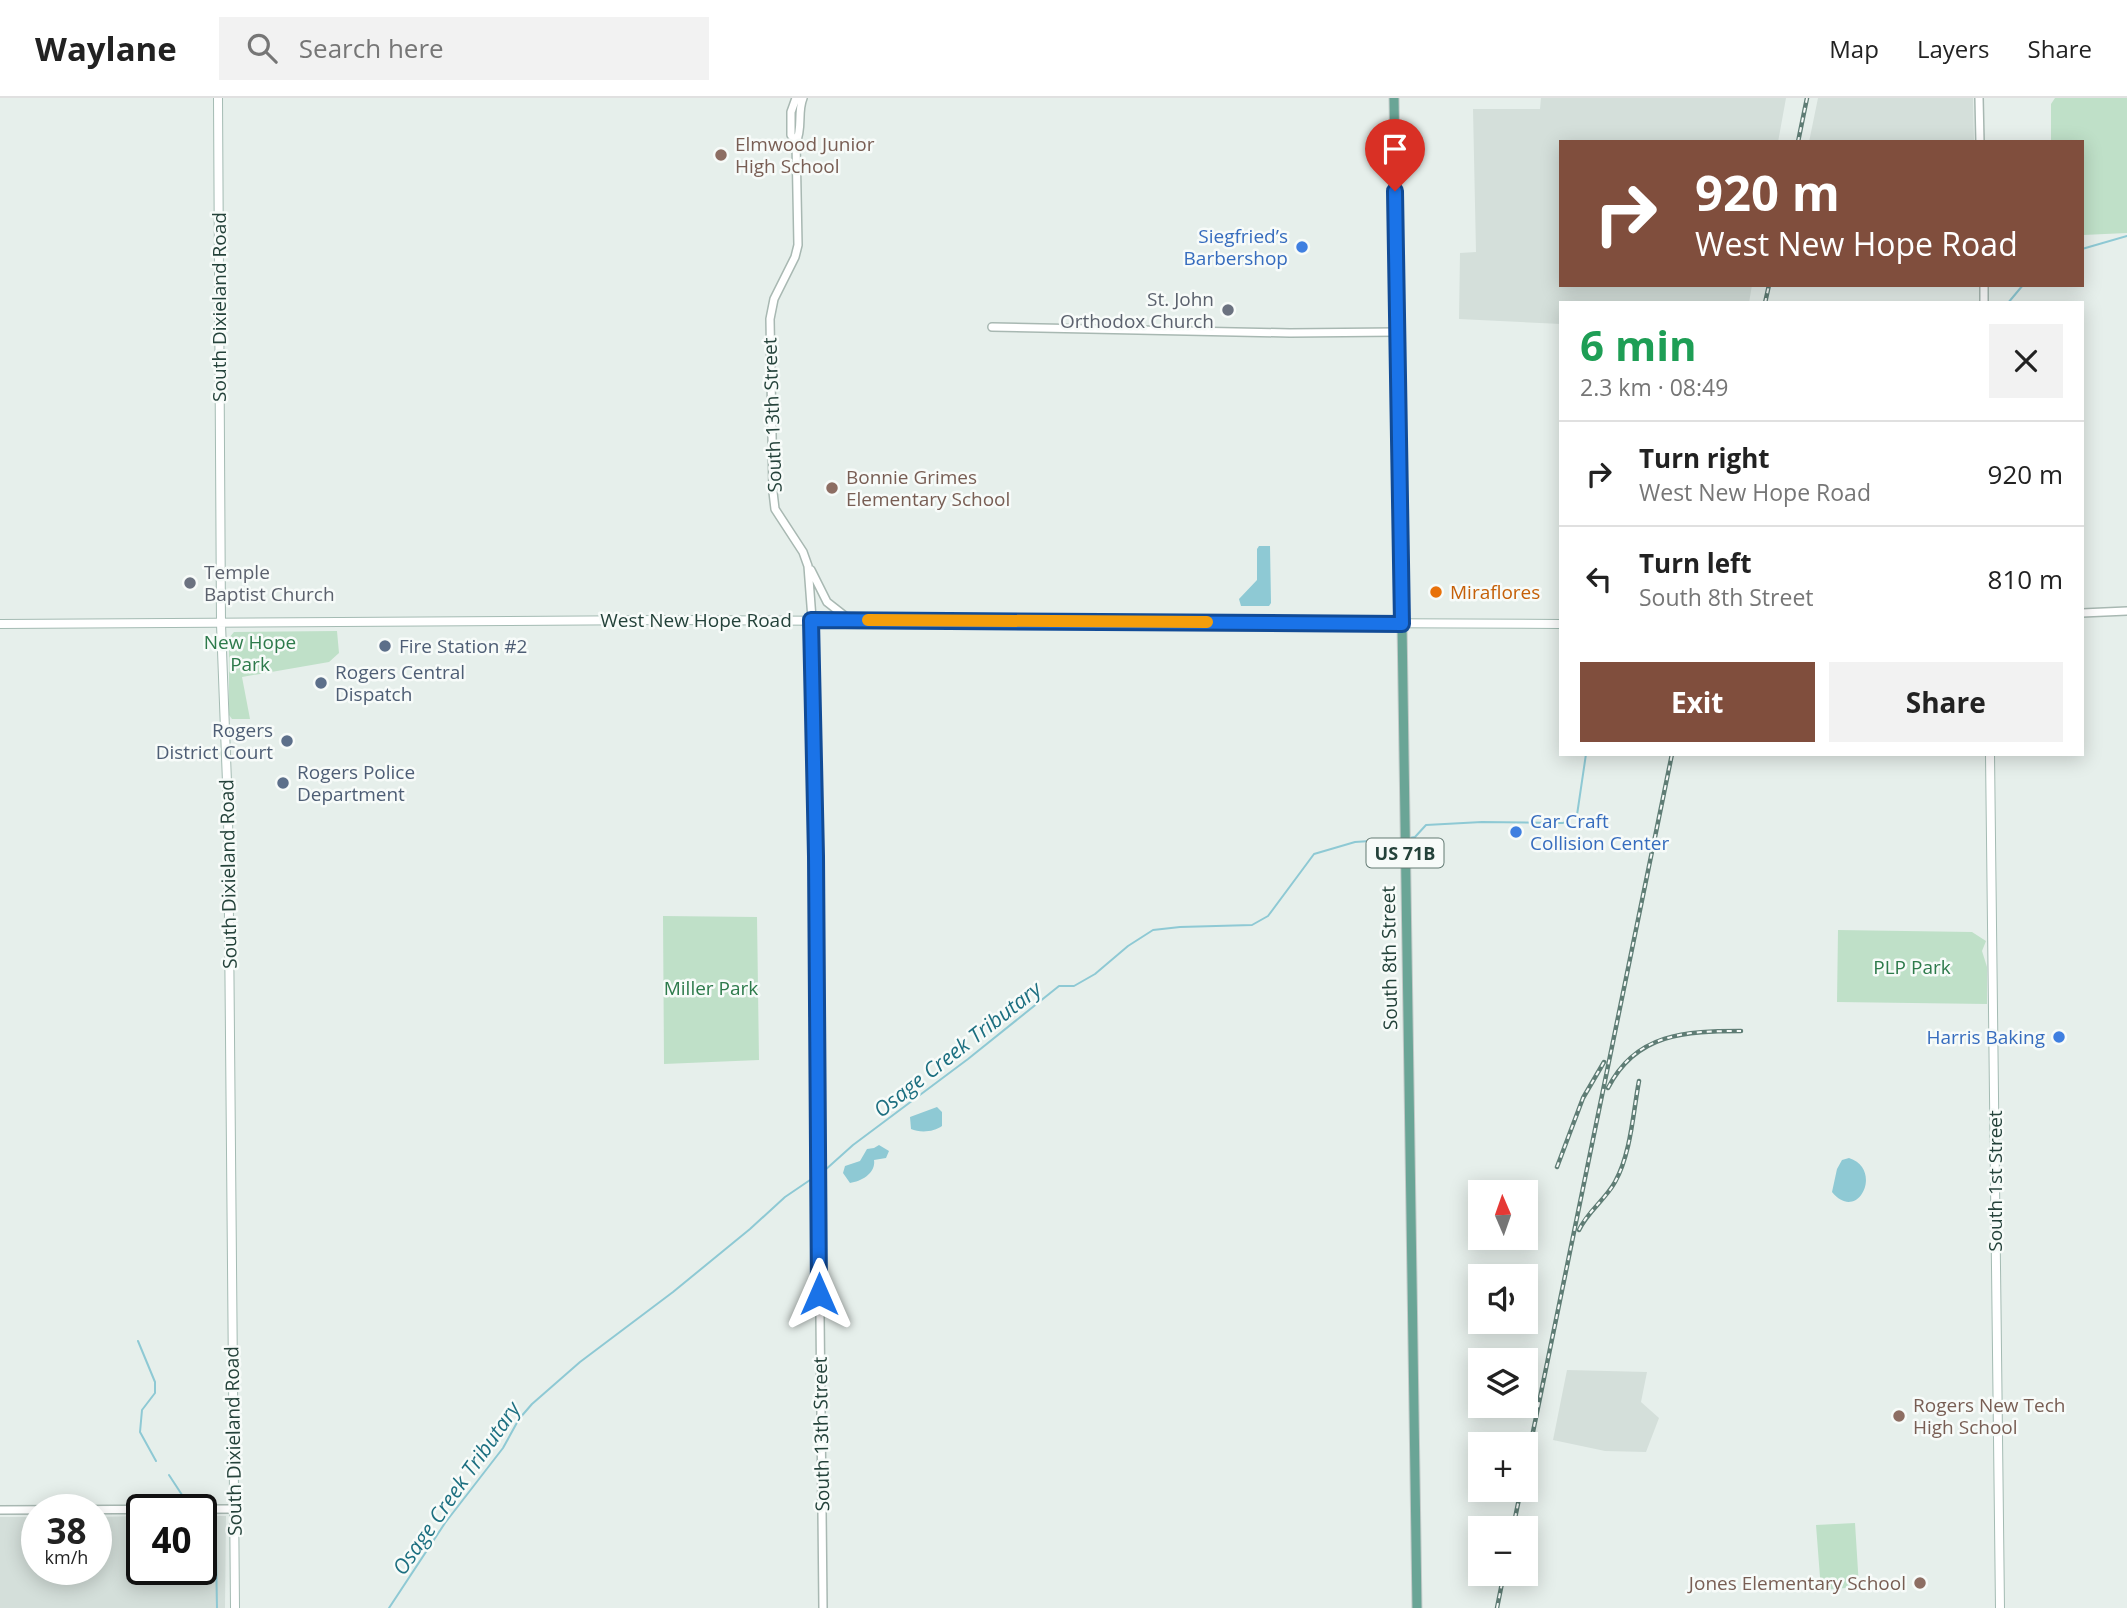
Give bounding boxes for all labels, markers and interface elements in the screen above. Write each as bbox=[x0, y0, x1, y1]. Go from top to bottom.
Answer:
search box bbox=[219, 17, 709, 80]
text: Waylane bbox=[35, 26, 177, 71]
icon: search bbox=[243, 29, 281, 67]
text: Search here bbox=[299, 30, 444, 66]
text: Map bbox=[1829, 32, 1879, 65]
text: Layers bbox=[1917, 32, 1990, 65]
text: Share bbox=[2028, 32, 2092, 65]
pin bbox=[1365, 119, 1425, 191]
icon: arrive bbox=[1376, 130, 1414, 168]
place label: Elmwood Junior High School bbox=[735, 131, 875, 179]
marker: Elmwood Junior High School bbox=[713, 147, 729, 163]
text: 920 m bbox=[1695, 159, 1840, 225]
icon: right bbox=[1580, 168, 1671, 259]
street label: South Dixieland Road bbox=[206, 212, 232, 402]
text: West New Hope Road bbox=[1695, 222, 2018, 265]
place label: Siegfried’s Barbershop bbox=[1184, 223, 1288, 271]
marker: Siegfried’s Barbershop bbox=[1294, 239, 1310, 255]
place label: St. John Orthodox Church bbox=[1060, 286, 1214, 334]
marker: St. John Orthodox Church bbox=[1220, 302, 1236, 318]
text: 6 min bbox=[1580, 316, 1697, 373]
button: close bbox=[1989, 324, 2063, 398]
street label: South 13th Street bbox=[756, 337, 788, 493]
text: 2.3 km · 08:49 bbox=[1580, 371, 1728, 403]
text: Turn right bbox=[1639, 440, 1770, 476]
icon: right bbox=[1580, 455, 1618, 493]
text: 920 m bbox=[1988, 456, 2063, 492]
place label: Bonnie Grimes Elementary School bbox=[846, 464, 1010, 512]
text: West New Hope Road bbox=[1639, 476, 1871, 508]
marker: Bonnie Grimes Elementary School bbox=[824, 480, 840, 496]
text: Turn left bbox=[1639, 545, 1751, 581]
place label: Temple Baptist Church bbox=[204, 559, 335, 607]
icon: left bbox=[1580, 560, 1618, 598]
text: 810 m bbox=[1988, 561, 2063, 597]
marker: Temple Baptist Church bbox=[182, 575, 198, 591]
place label: Miraflores bbox=[1450, 579, 1540, 605]
text: South 8th Street bbox=[1639, 581, 1814, 613]
marker: Miraflores bbox=[1428, 584, 1444, 600]
street label: West New Hope Road bbox=[600, 607, 792, 633]
park label: New Hope Park bbox=[204, 629, 296, 677]
place label: Fire Station #2 bbox=[399, 633, 527, 659]
marker: Fire Station #2 bbox=[377, 638, 393, 654]
place label: Rogers Central Dispatch bbox=[335, 659, 465, 707]
button: Exit bbox=[1580, 662, 1815, 742]
button: Share bbox=[1829, 662, 2063, 742]
marker: Rogers Central Dispatch bbox=[313, 675, 329, 691]
place label: Rogers District Court bbox=[156, 717, 273, 765]
marker: Rogers District Court bbox=[279, 733, 295, 749]
place label: Rogers Police Department bbox=[297, 759, 415, 807]
marker: Rogers Police Department bbox=[275, 775, 291, 791]
street label: South Dixieland Road bbox=[213, 779, 243, 969]
place label: Car Craft Collision Center bbox=[1530, 808, 1669, 856]
marker: Car Craft Collision Center bbox=[1508, 824, 1524, 840]
road number: US 71B bbox=[1366, 838, 1444, 868]
street label: South 8th Street bbox=[1375, 885, 1403, 1030]
park label: PLP Park bbox=[1873, 954, 1951, 980]
water label: Osage Creek Tributary bbox=[868, 974, 1048, 1123]
park label: Miller Park bbox=[664, 975, 758, 1001]
place label: Harris Baking bbox=[1927, 1024, 2045, 1050]
marker: Harris Baking bbox=[2051, 1029, 2067, 1045]
street label: South 1st Street bbox=[1982, 1110, 2008, 1252]
north arrow bbox=[1468, 1180, 1538, 1250]
map controls bbox=[1468, 1180, 1538, 1586]
position arrow bbox=[782, 1257, 856, 1331]
button: sound bbox=[1468, 1264, 1538, 1334]
street label: South Dixieland Road bbox=[218, 1346, 248, 1536]
button: layers bbox=[1468, 1348, 1538, 1418]
street label: South 13th Street bbox=[807, 1356, 835, 1512]
place label: Rogers New Tech High School bbox=[1913, 1392, 2065, 1440]
water label: Osage Creek Tributary bbox=[386, 1395, 527, 1580]
marker: Rogers New Tech High School bbox=[1891, 1408, 1907, 1424]
button: + bbox=[1468, 1432, 1538, 1502]
speed limit sign: 40 bbox=[126, 1494, 217, 1585]
text: 38 bbox=[46, 1507, 87, 1554]
button: − bbox=[1468, 1516, 1538, 1586]
text: km/h bbox=[45, 1545, 88, 1569]
place label: Jones Elementary School bbox=[1687, 1570, 1906, 1596]
marker: Jones Elementary School bbox=[1912, 1575, 1928, 1591]

